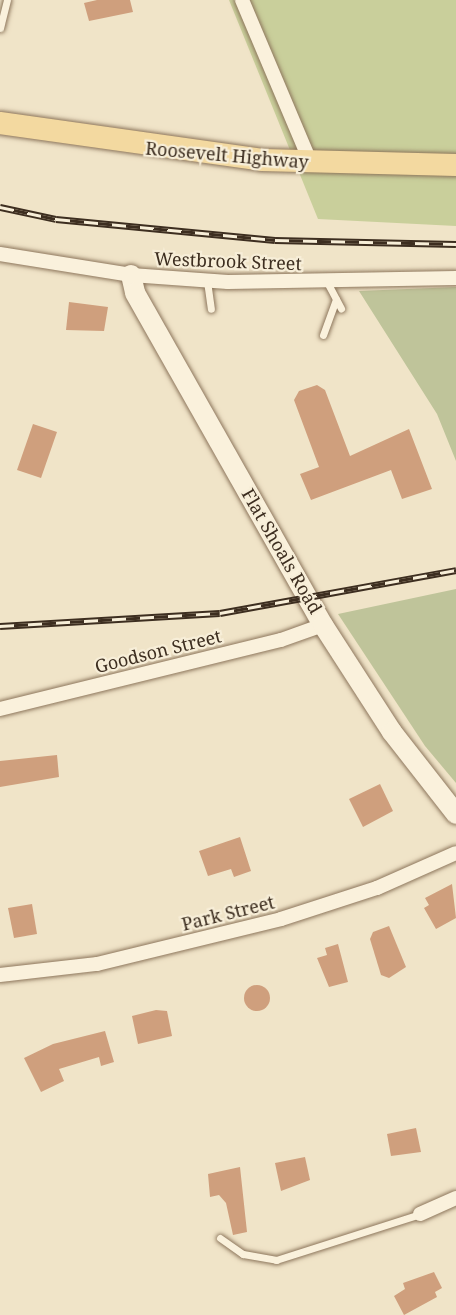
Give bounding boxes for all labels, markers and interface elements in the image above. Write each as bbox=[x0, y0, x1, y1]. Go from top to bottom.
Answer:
street label: Roosevelt Highway bbox=[145, 137, 309, 173]
street label: Westbrook Street bbox=[154, 248, 302, 274]
street label: Flat Shoals Road bbox=[237, 485, 327, 617]
street label: Goodson Street bbox=[92, 625, 224, 677]
street label: Park Street bbox=[179, 891, 277, 935]

